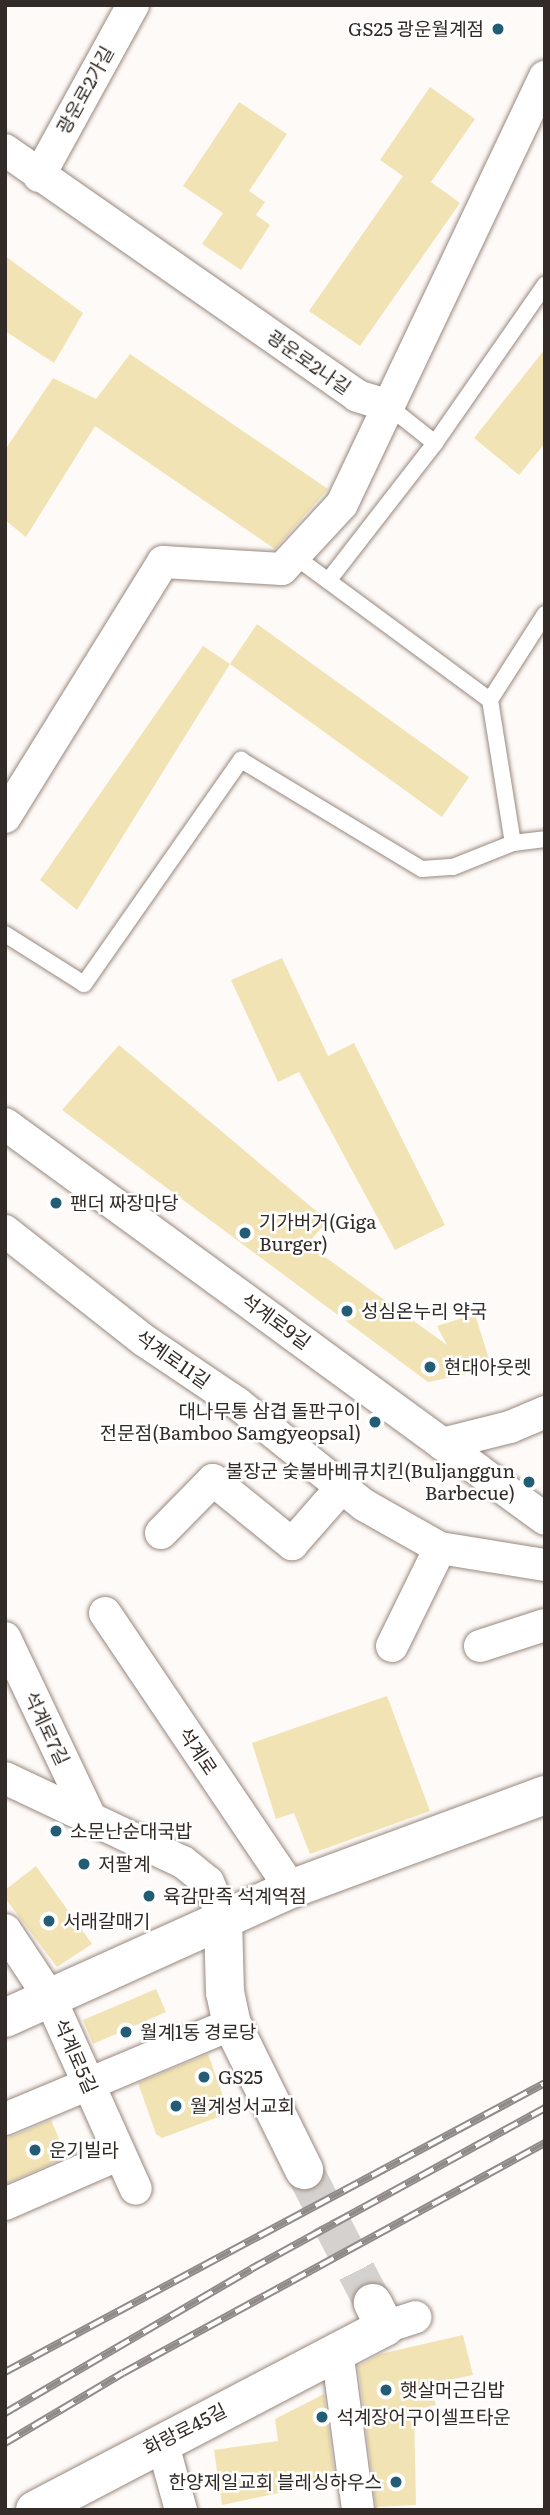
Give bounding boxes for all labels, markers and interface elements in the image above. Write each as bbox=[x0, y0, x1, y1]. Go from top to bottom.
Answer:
place label: GS25 광운월계점 bbox=[348, 18, 484, 40]
marker: GS25 광운월계점 bbox=[490, 21, 506, 37]
street label: 광운로2가길 bbox=[52, 42, 118, 138]
street label: 광운로2나길 bbox=[263, 325, 355, 399]
place label: 팬더 짜장마당 bbox=[70, 1192, 179, 1214]
marker: 팬더 짜장마당 bbox=[48, 1195, 64, 1211]
place label: 기가버거(Giga Burger) bbox=[259, 1211, 376, 1255]
marker: 기가버거(Giga Burger) bbox=[237, 1225, 253, 1241]
street label: 석계로9길 bbox=[237, 1288, 315, 1354]
place label: 성심온누리 약국 bbox=[361, 1300, 487, 1322]
marker: 성심온누리 약국 bbox=[339, 1303, 355, 1319]
street label: 석계로11길 bbox=[131, 1325, 215, 1393]
place label: 현대아웃렛 bbox=[444, 1356, 531, 1378]
marker: 현대아웃렛 bbox=[422, 1359, 438, 1375]
place label: 대나무통 삼겹 돌판구이 전문점(Bamboo Samgyeopsal) bbox=[100, 1400, 361, 1444]
marker: 대나무통 삼겹 돌판구이 전문점(Bamboo Samgyeopsal) bbox=[367, 1414, 383, 1430]
place label: 불장군 숯불바베큐치킨(Buljanggun Barbecue) bbox=[226, 1460, 515, 1504]
marker: 불장군 숯불바베큐치킨(Buljanggun Barbecue) bbox=[521, 1474, 537, 1490]
street label: 석계로7길 bbox=[20, 1687, 74, 1769]
street label: 석계로 bbox=[174, 1723, 222, 1779]
place label: 소문난순대국밥 bbox=[70, 1820, 192, 1842]
marker: 소문난순대국밥 bbox=[48, 1823, 64, 1839]
place label: 저팔계 bbox=[98, 1853, 150, 1875]
marker: 저팔계 bbox=[76, 1856, 92, 1872]
place label: 육감만족 석계역점 bbox=[163, 1885, 307, 1907]
marker: 육감만족 석계역점 bbox=[141, 1888, 157, 1904]
place label: 서래갈매기 bbox=[63, 1910, 150, 1932]
marker: 서래갈매기 bbox=[41, 1913, 57, 1929]
street label: 석계로5길 bbox=[49, 2015, 103, 2097]
place label: 월계1동 경로당 bbox=[140, 2021, 256, 2043]
marker: 월계1동 경로당 bbox=[118, 2024, 134, 2040]
place label: GS25 bbox=[218, 2066, 263, 2088]
marker: GS25 bbox=[196, 2069, 212, 2085]
place label: 월계성서교회 bbox=[190, 2095, 295, 2117]
marker: 월계성서교회 bbox=[168, 2098, 184, 2114]
place label: 운기빌라 bbox=[49, 2139, 119, 2161]
marker: 운기빌라 bbox=[27, 2142, 43, 2158]
place label: 햇살머근김밥 bbox=[400, 2379, 505, 2401]
marker: 햇살머근김밥 bbox=[378, 2382, 394, 2398]
street label: 화랑로45길 bbox=[140, 2398, 230, 2460]
place label: 석계장어구이셀프타운 bbox=[336, 2406, 511, 2428]
marker: 석계장어구이셀프타운 bbox=[314, 2409, 330, 2425]
place label: 한양제일교회 블레싱하우스 bbox=[168, 2471, 382, 2493]
marker: 한양제일교회 블레싱하우스 bbox=[388, 2474, 404, 2490]

